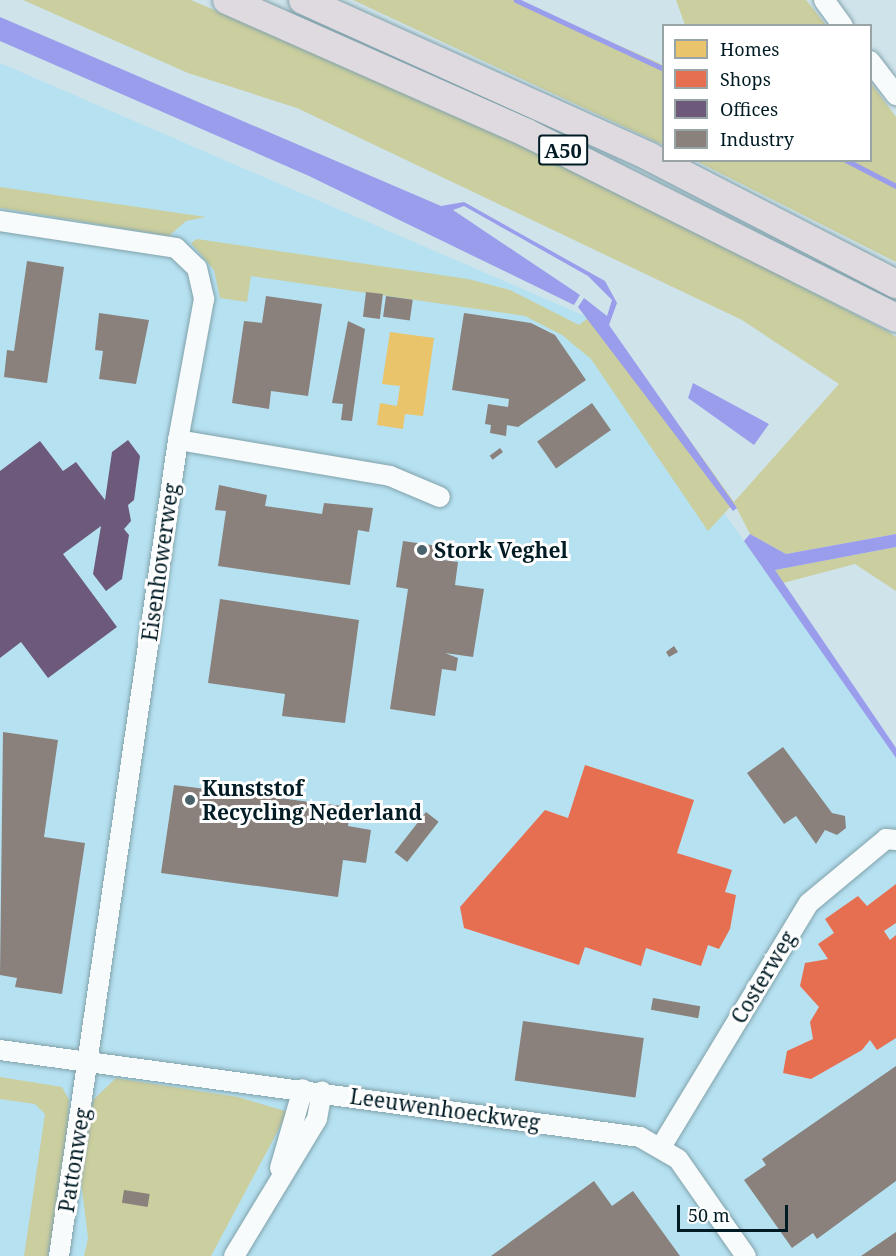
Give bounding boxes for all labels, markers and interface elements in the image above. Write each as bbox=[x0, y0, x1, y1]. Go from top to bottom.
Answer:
legend bbox=[662, 24, 872, 162]
text: Homes bbox=[720, 37, 779, 61]
text: Shops bbox=[720, 67, 771, 91]
text: Offices bbox=[720, 97, 778, 121]
text: Industry bbox=[720, 127, 794, 151]
road number: A50 bbox=[538, 133, 588, 167]
street label: Eisenhowerweg bbox=[136, 481, 184, 643]
place label: Stork Veghel bbox=[434, 537, 568, 563]
marker: Stork Veghel bbox=[415, 543, 429, 557]
place label: Kunststof Recycling Nederland bbox=[202, 775, 422, 825]
marker: Kunststof Recycling Nederland bbox=[183, 793, 197, 807]
street label: Costerweg bbox=[726, 926, 800, 1028]
street label: Leeuwenhoeckweg bbox=[348, 1083, 542, 1135]
street label: Pattonweg bbox=[53, 1106, 95, 1214]
scale bar bbox=[680, 1193, 791, 1231]
text: 50 m bbox=[688, 1203, 730, 1227]

